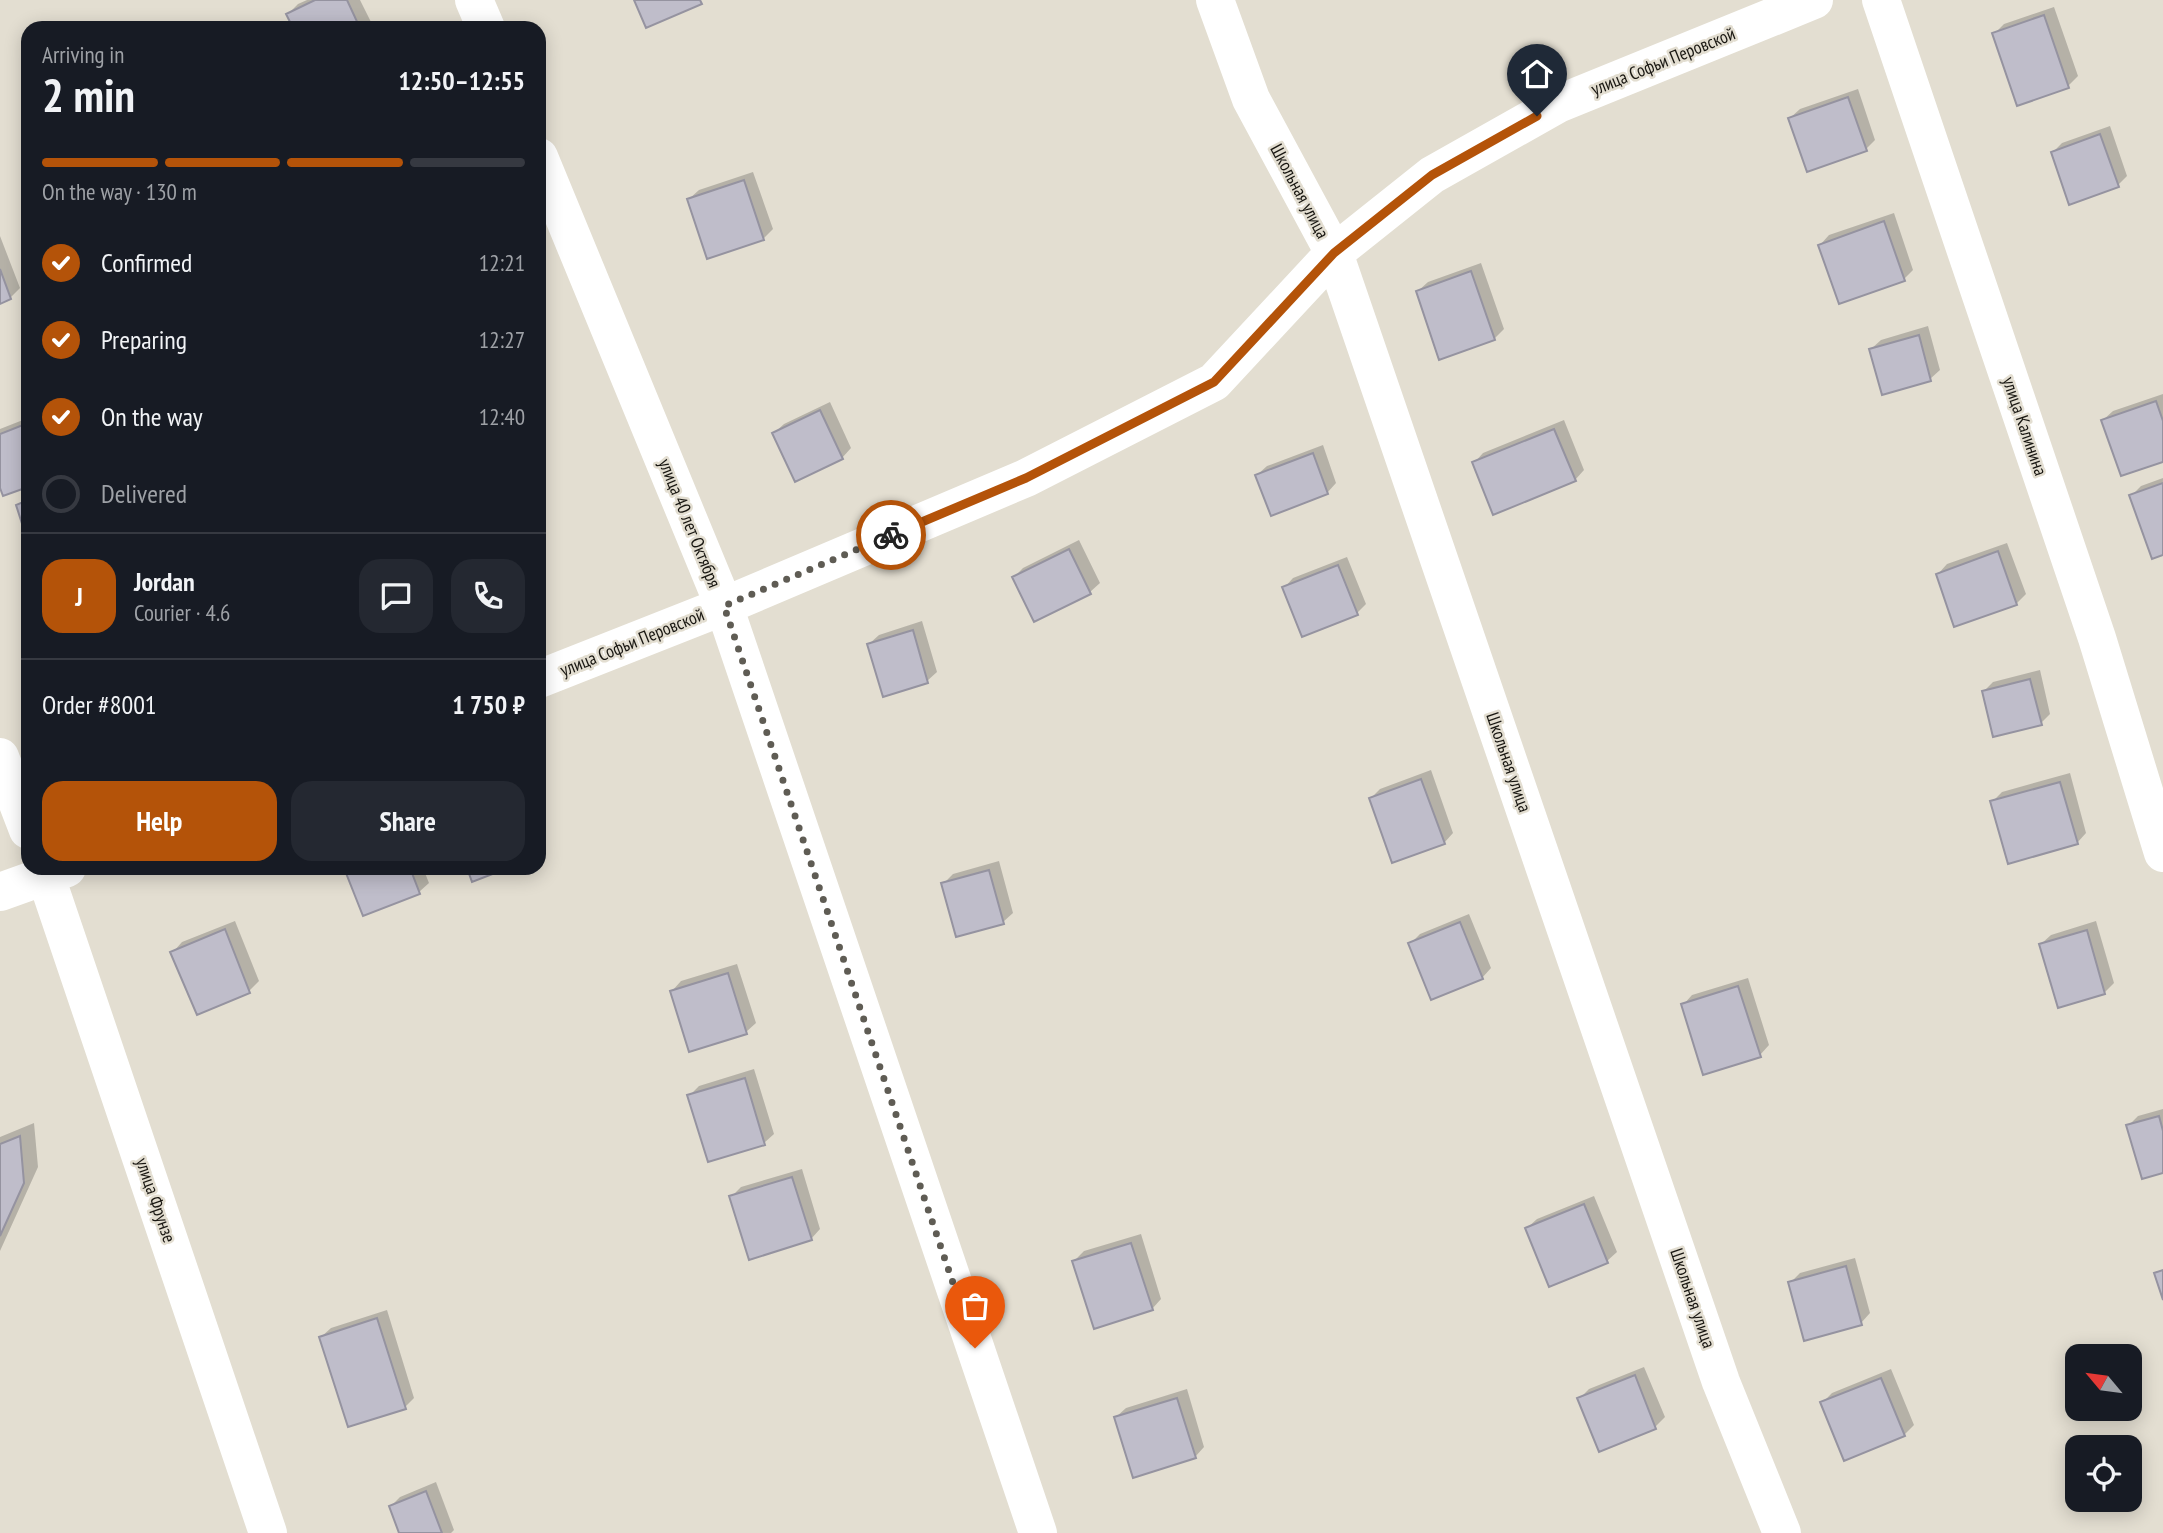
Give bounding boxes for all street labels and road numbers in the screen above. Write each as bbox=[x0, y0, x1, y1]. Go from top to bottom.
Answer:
street label: улица Софьи Перовской bbox=[1588, 22, 1738, 100]
street label: Школьная улица bbox=[1265, 140, 1335, 242]
street label: улица Калинина bbox=[1997, 374, 2053, 478]
street label: улица 40 лет Октября bbox=[654, 455, 726, 591]
street label: улица Софьи Перовской bbox=[557, 603, 707, 681]
street label: Школьная улица bbox=[1481, 709, 1537, 815]
street label: улица Фрунзе bbox=[131, 1155, 181, 1245]
street label: Школьная улица bbox=[1665, 1245, 1721, 1351]

